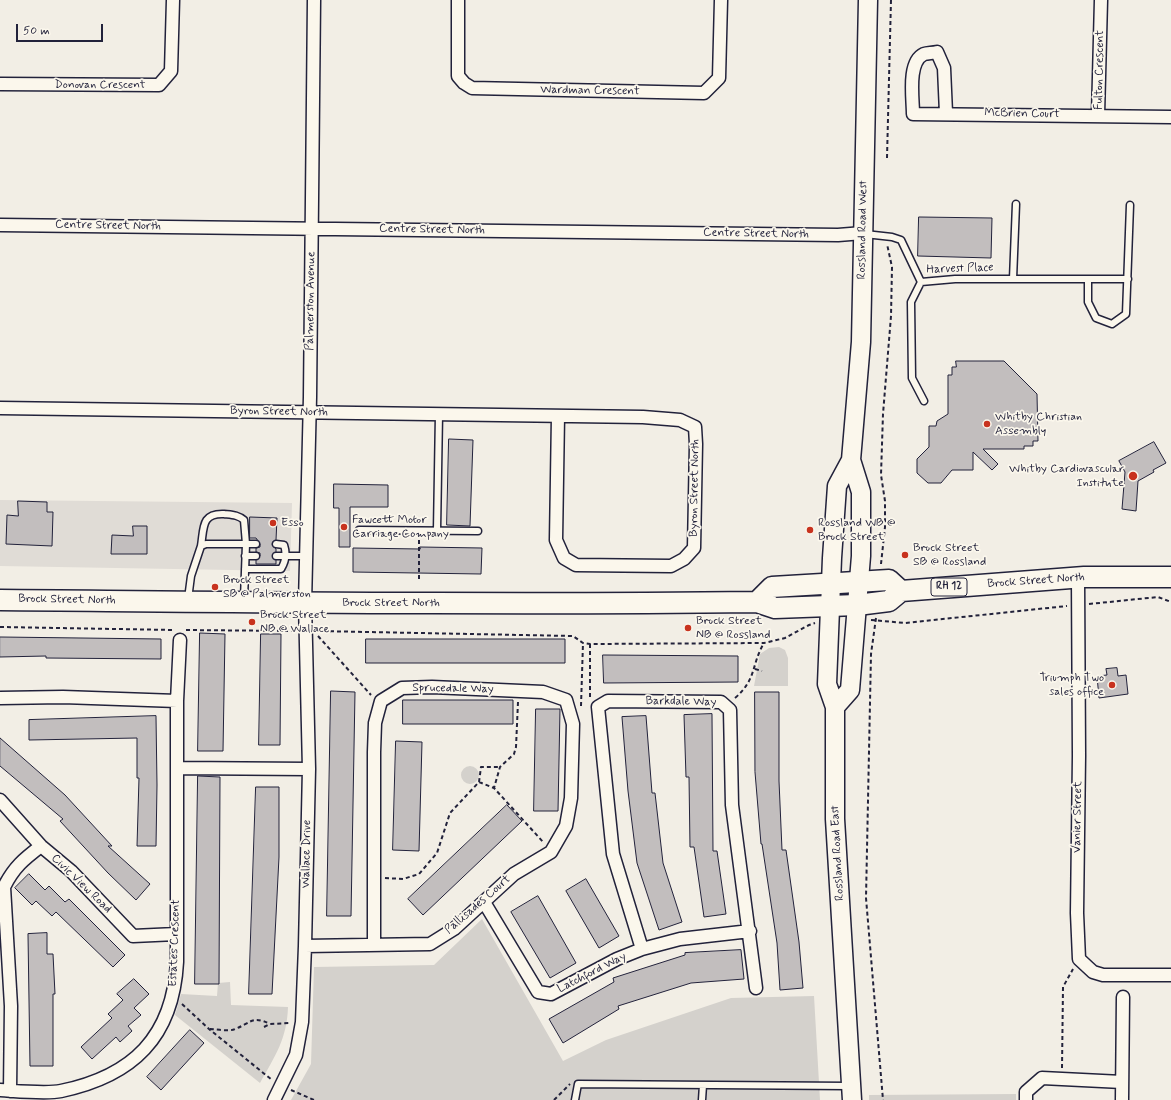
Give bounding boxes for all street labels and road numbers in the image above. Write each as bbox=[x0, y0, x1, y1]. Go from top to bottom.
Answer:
street label: Fulton Crescent bbox=[1092, 30, 1108, 110]
street label: Donovan Crescent bbox=[55, 78, 145, 92]
street label: Wardman Crescent bbox=[540, 83, 640, 99]
street label: McBrien Court bbox=[984, 106, 1060, 122]
street label: Rossland Road West bbox=[855, 180, 871, 280]
street label: Centre Street North bbox=[55, 218, 161, 234]
street label: Centre Street North bbox=[379, 222, 485, 238]
street label: Centre Street North bbox=[703, 226, 809, 242]
street label: Palmerston Avenue bbox=[303, 251, 319, 351]
street label: Harvest Place bbox=[926, 261, 994, 277]
street label: Byron Street North bbox=[230, 404, 328, 420]
street label: Byron Street North bbox=[687, 439, 703, 537]
street label: Brock Street North bbox=[987, 570, 1085, 592]
road number: RH 12 bbox=[931, 578, 967, 596]
street label: Brock Street North bbox=[18, 592, 116, 608]
street label: Brock Street North bbox=[342, 596, 440, 610]
street label: Sprucedale Way bbox=[412, 681, 494, 697]
street label: Barkdale Way bbox=[645, 694, 717, 710]
street label: Vanier Street bbox=[1070, 781, 1086, 853]
street label: Rossland Road East bbox=[828, 805, 848, 901]
street label: Wallace Drive bbox=[299, 820, 315, 888]
street label: Civic View Road bbox=[48, 851, 114, 917]
street label: Pallisades Court bbox=[442, 872, 514, 938]
street label: Estates Crescent bbox=[166, 899, 184, 987]
street label: Latchford Way bbox=[555, 949, 629, 997]

